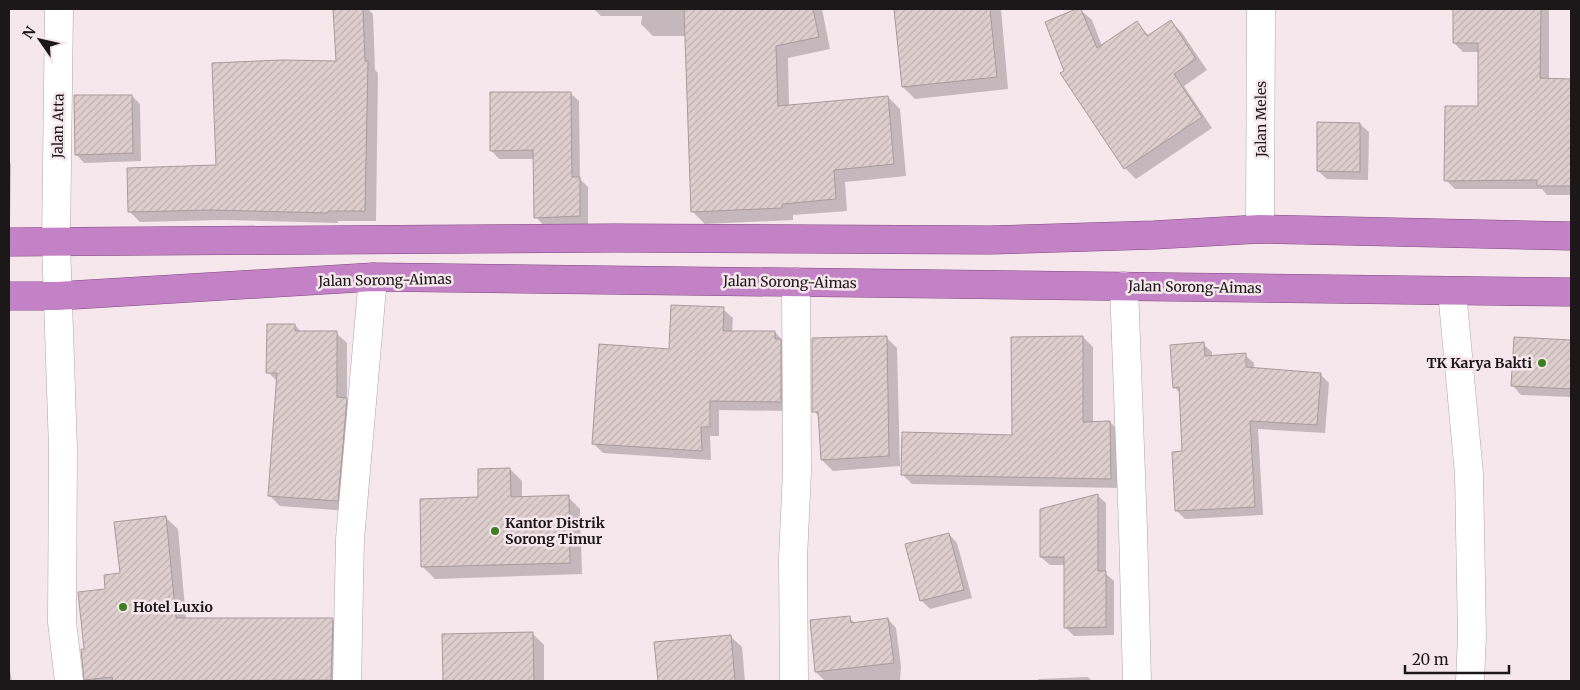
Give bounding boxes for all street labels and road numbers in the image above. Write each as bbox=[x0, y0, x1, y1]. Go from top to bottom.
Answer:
street label: Jalan Meles bbox=[1252, 81, 1270, 158]
street label: Jalan Atta bbox=[48, 93, 68, 160]
street label: Jalan Sorong-Aimas bbox=[317, 270, 452, 290]
street label: Jalan Sorong-Aimas bbox=[722, 272, 857, 292]
street label: Jalan Sorong-Aimas bbox=[1127, 277, 1262, 297]

